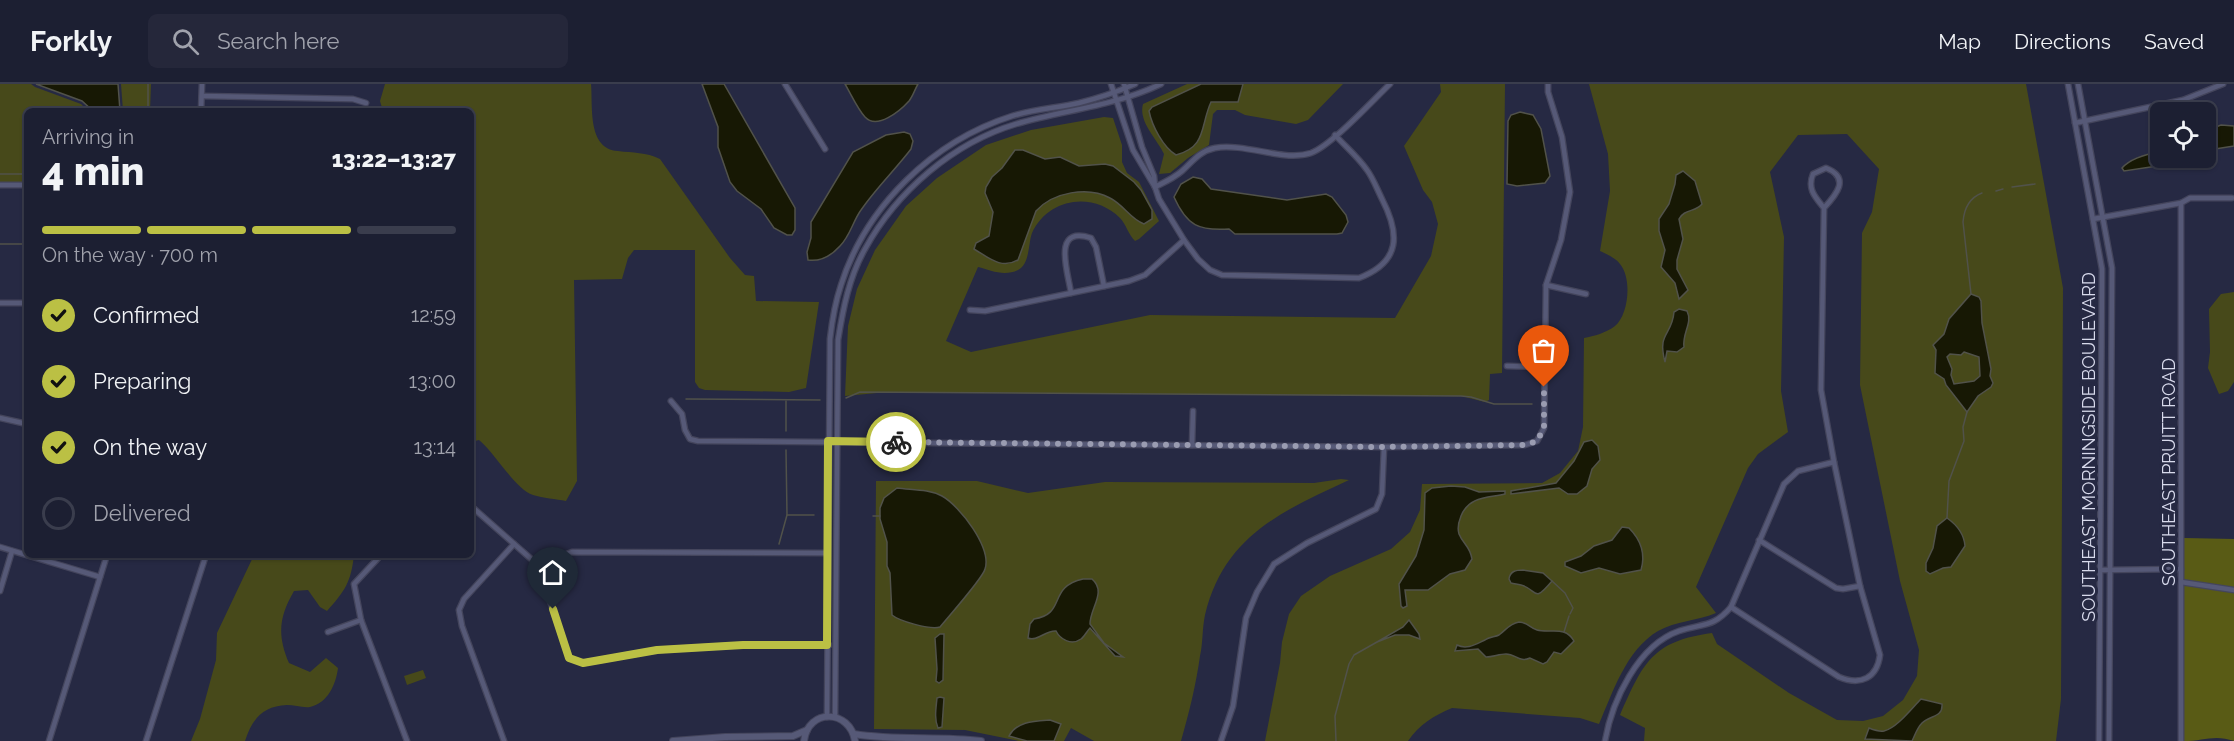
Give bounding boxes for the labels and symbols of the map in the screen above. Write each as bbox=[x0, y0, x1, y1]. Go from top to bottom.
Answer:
street label: SOUTHEAST MORNINGSIDE BOULEVARD bbox=[2078, 272, 2099, 622]
pin bbox=[1518, 325, 1569, 387]
street label: SOUTHEAST PRUITT ROAD bbox=[2158, 358, 2179, 586]
courier bbox=[866, 412, 926, 472]
pin bbox=[527, 547, 578, 609]

